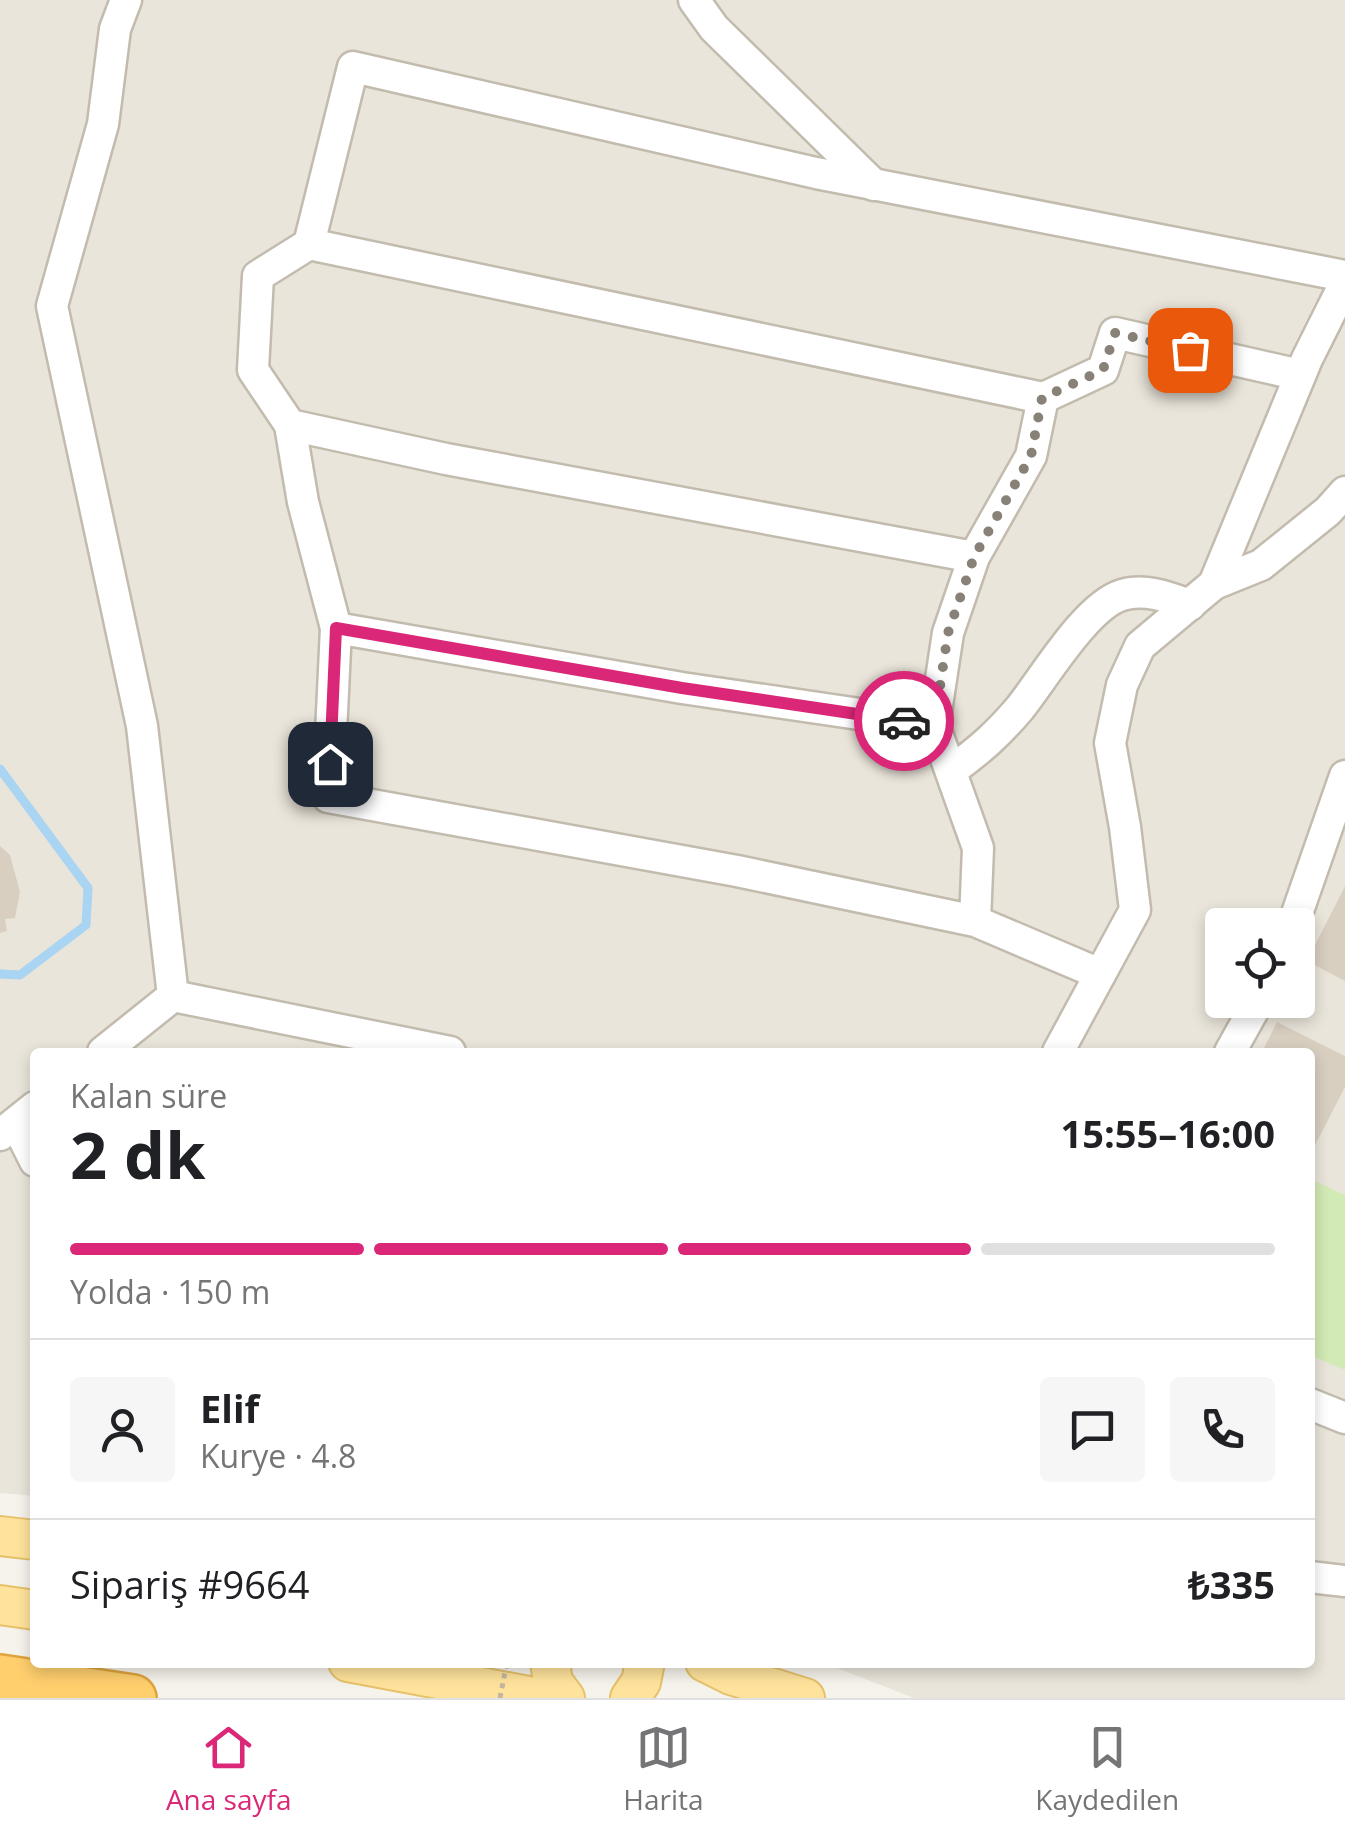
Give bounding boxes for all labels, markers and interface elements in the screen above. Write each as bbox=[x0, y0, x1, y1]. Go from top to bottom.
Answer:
pin bbox=[1148, 308, 1233, 393]
icon: bag bbox=[1163, 323, 1218, 378]
courier bbox=[854, 671, 954, 771]
icon: car bbox=[877, 694, 932, 749]
pin bbox=[288, 722, 373, 807]
icon: home bbox=[303, 737, 358, 792]
map controls bbox=[1205, 908, 1315, 1018]
button: locate bbox=[1205, 908, 1315, 1018]
text: Kalan süre bbox=[70, 1074, 227, 1117]
text: 15:55–16:00 bbox=[1061, 1107, 1275, 1159]
text: 2 dk bbox=[70, 1110, 206, 1198]
text: Yolda · 150 m bbox=[70, 1270, 270, 1313]
button: person bbox=[70, 1377, 175, 1482]
button: chat bbox=[1040, 1377, 1145, 1482]
button: phone bbox=[1170, 1377, 1275, 1482]
text: Elif bbox=[200, 1382, 259, 1434]
text: Kurye · 4.8 bbox=[200, 1434, 356, 1477]
text: Sipariş #9664 bbox=[70, 1558, 309, 1610]
text: ₺335 bbox=[1188, 1558, 1275, 1610]
tab: Ana sayfa bbox=[166, 1720, 292, 1818]
tab: Harita bbox=[623, 1720, 704, 1818]
tab: Kaydedilen bbox=[1035, 1720, 1179, 1818]

